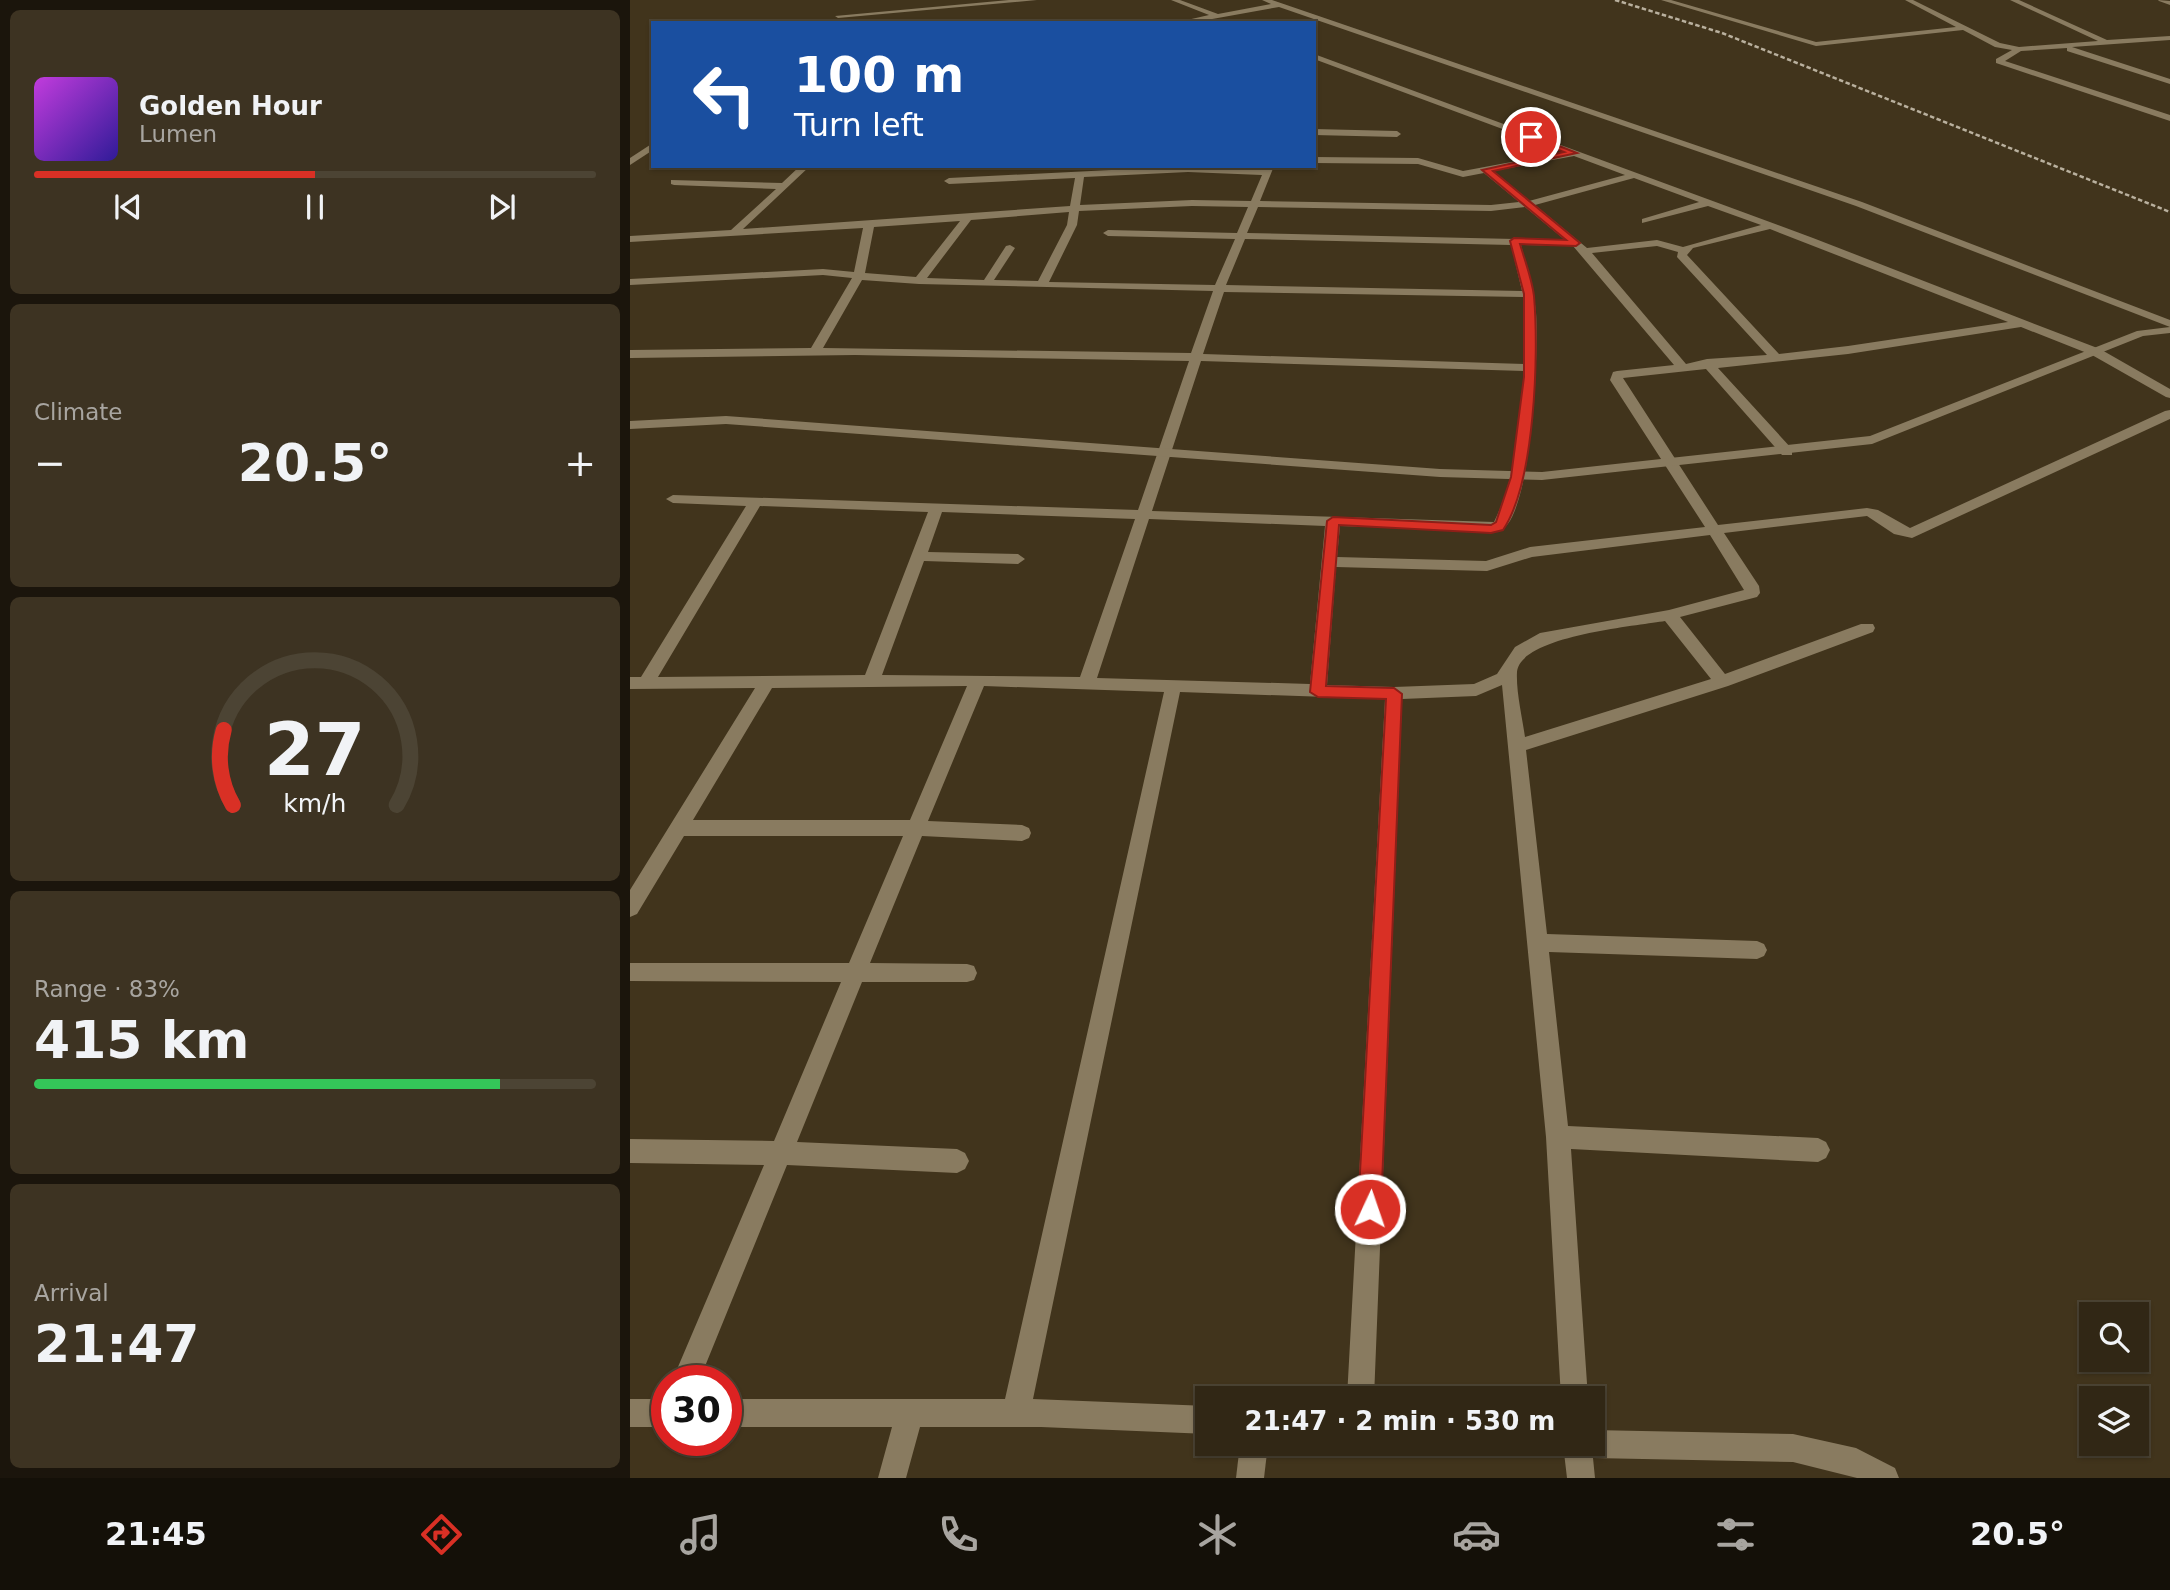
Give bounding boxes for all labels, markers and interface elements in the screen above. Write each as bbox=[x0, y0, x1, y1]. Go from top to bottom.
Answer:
text: 100 m bbox=[794, 47, 964, 104]
icon: left bbox=[679, 49, 770, 140]
text: Golden Hour bbox=[139, 91, 322, 121]
text: Turn left bbox=[794, 106, 924, 144]
pin bbox=[1501, 107, 1561, 167]
icon: arrive bbox=[1512, 118, 1550, 156]
text: Lumen bbox=[139, 121, 217, 147]
icon: previous bbox=[109, 188, 147, 226]
icon: pause bbox=[296, 188, 334, 226]
icon: next bbox=[483, 188, 521, 226]
text: Climate bbox=[34, 399, 123, 425]
text: 20.5° bbox=[238, 433, 392, 493]
text: − bbox=[34, 441, 66, 485]
text: + bbox=[564, 441, 596, 485]
text: 27 bbox=[264, 707, 366, 792]
text: km/h bbox=[283, 789, 347, 818]
text: Range · 83% bbox=[34, 976, 180, 1002]
text: 415 km bbox=[34, 1010, 249, 1070]
position arrow bbox=[1333, 1172, 1407, 1246]
text: Arrival bbox=[34, 1280, 109, 1306]
map controls bbox=[2079, 1302, 2149, 1456]
button: search bbox=[2079, 1302, 2149, 1372]
text: 21:47 bbox=[34, 1314, 200, 1374]
speed limit sign: 30 bbox=[651, 1365, 742, 1456]
button: layers bbox=[2079, 1386, 2149, 1456]
text: 21:47 · 2 min · 530 m bbox=[1245, 1406, 1555, 1436]
icon: directions bbox=[417, 1510, 466, 1559]
icon: music bbox=[676, 1510, 725, 1559]
icon: phone bbox=[934, 1510, 983, 1559]
icon: climate bbox=[1193, 1510, 1242, 1559]
icon: car bbox=[1452, 1510, 1501, 1559]
icon: filters bbox=[1711, 1510, 1760, 1559]
text: 21:45 bbox=[105, 1515, 207, 1553]
text: 20.5° bbox=[1970, 1515, 2065, 1553]

